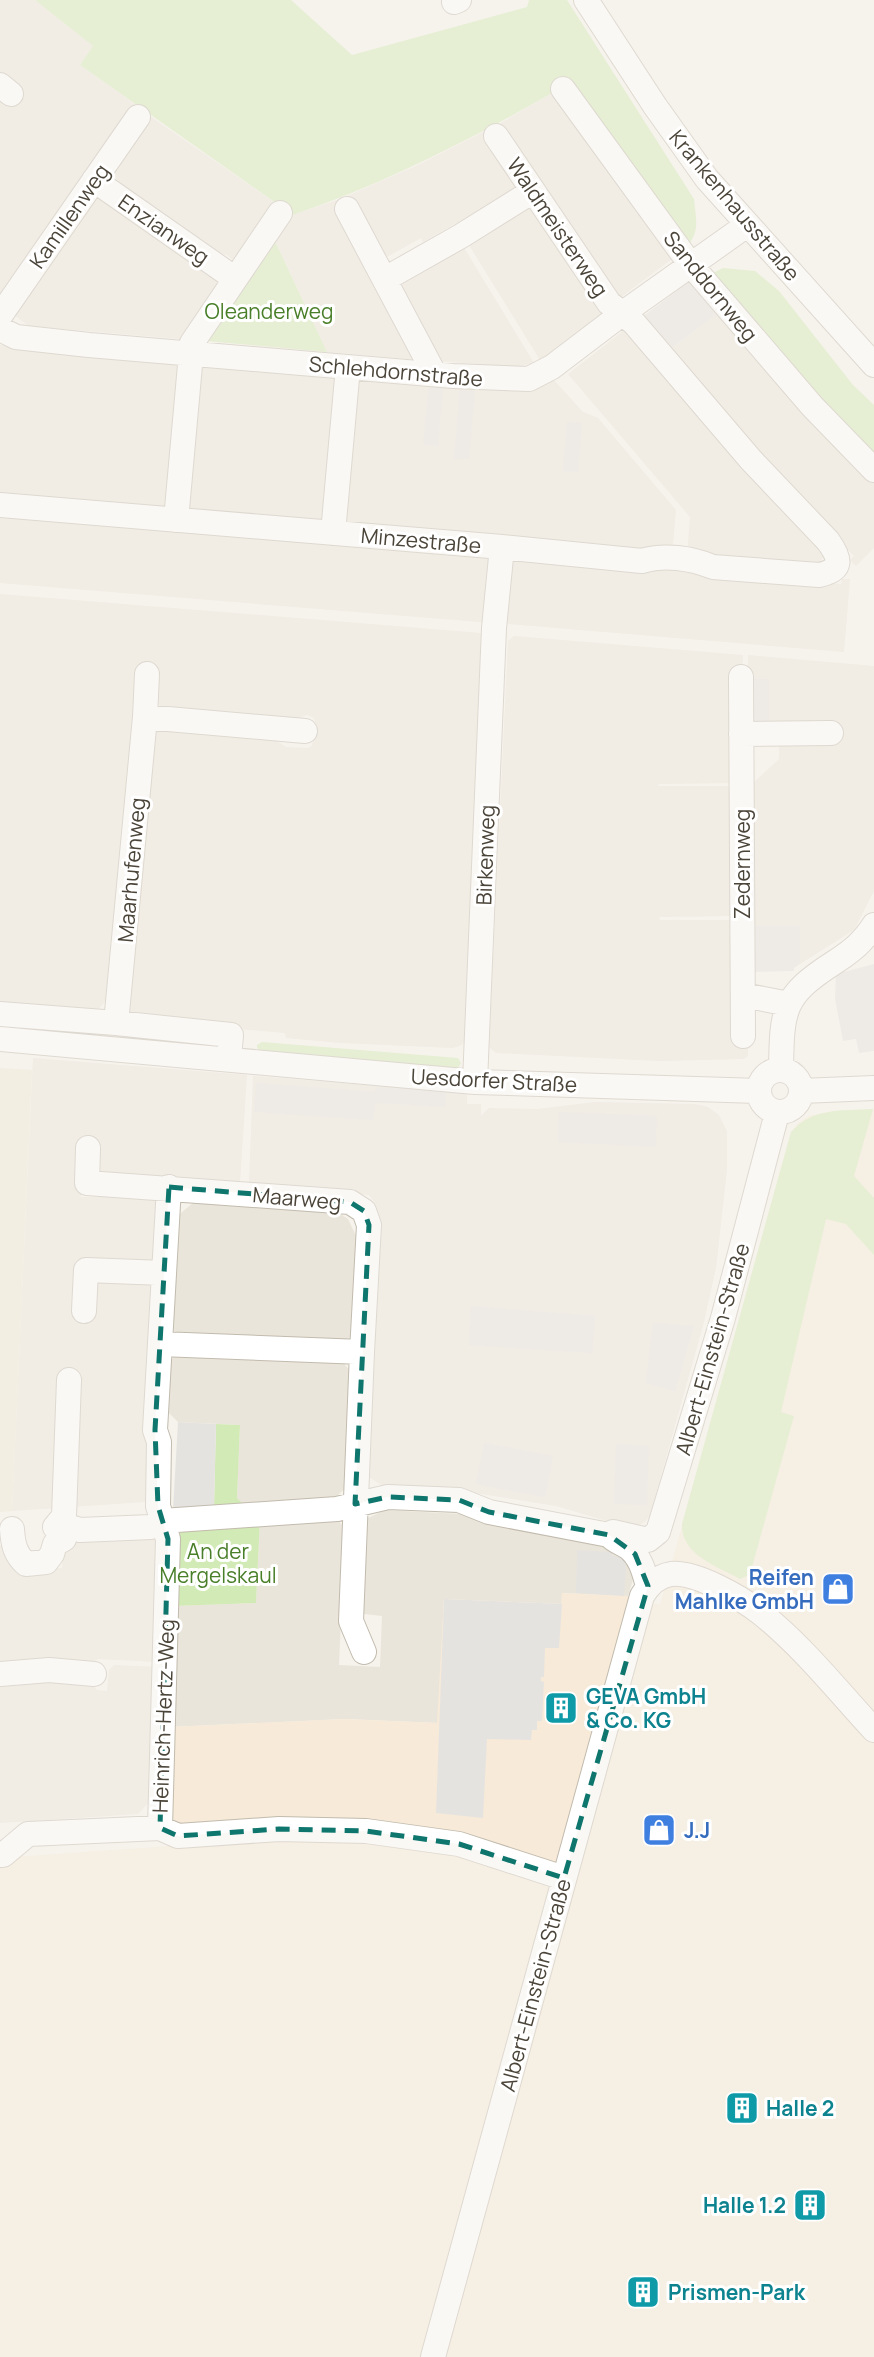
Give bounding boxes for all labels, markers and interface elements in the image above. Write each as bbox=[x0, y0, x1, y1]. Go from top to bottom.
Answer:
street label: Krankenhausstraße bbox=[663, 124, 807, 286]
street label: Waldmeisterweg bbox=[501, 152, 615, 302]
street label: Kamillenweg bbox=[23, 158, 115, 274]
street label: Enzianweg bbox=[113, 187, 215, 271]
street label: Sanddornweg bbox=[658, 225, 764, 347]
park label: Oleanderweg bbox=[205, 297, 333, 325]
street label: Schlehdornstraße bbox=[308, 349, 484, 393]
street label: Minzestraße bbox=[360, 521, 482, 559]
street label: Maarhufenweg bbox=[111, 796, 151, 944]
street label: Birkenweg bbox=[469, 804, 501, 906]
street label: Zedernweg bbox=[728, 809, 756, 919]
street label: Uesdorfer Straße bbox=[410, 1062, 578, 1098]
street label: Maarweg bbox=[251, 1180, 343, 1216]
street label: Albert-Einstein-Straße bbox=[668, 1240, 756, 1458]
park label: An der Mergelskaul bbox=[159, 1537, 277, 1589]
place label: Reifen Mahlke GmbH bbox=[675, 1563, 814, 1615]
shop icon: Reifen Mahlke GmbH bbox=[819, 1570, 857, 1608]
street label: Heinrich-Hertz-Weg bbox=[146, 1619, 180, 1813]
place label: GEVA GmbH & Co. KG bbox=[586, 1682, 706, 1734]
building icon: GEVA GmbH & Co. KG bbox=[542, 1689, 580, 1727]
shop icon: J.J bbox=[640, 1811, 678, 1849]
place label: J.J bbox=[684, 1816, 710, 1844]
street label: Albert-Einstein-Straße bbox=[493, 1875, 577, 2095]
building icon: Halle 2 bbox=[723, 2089, 761, 2127]
place label: Halle 2 bbox=[766, 2094, 834, 2122]
building icon: Halle 1.2 bbox=[791, 2186, 829, 2224]
place label: Halle 1.2 bbox=[703, 2191, 786, 2219]
building icon: Prismen-Park bbox=[624, 2273, 662, 2311]
place label: Prismen-Park bbox=[668, 2278, 806, 2306]

